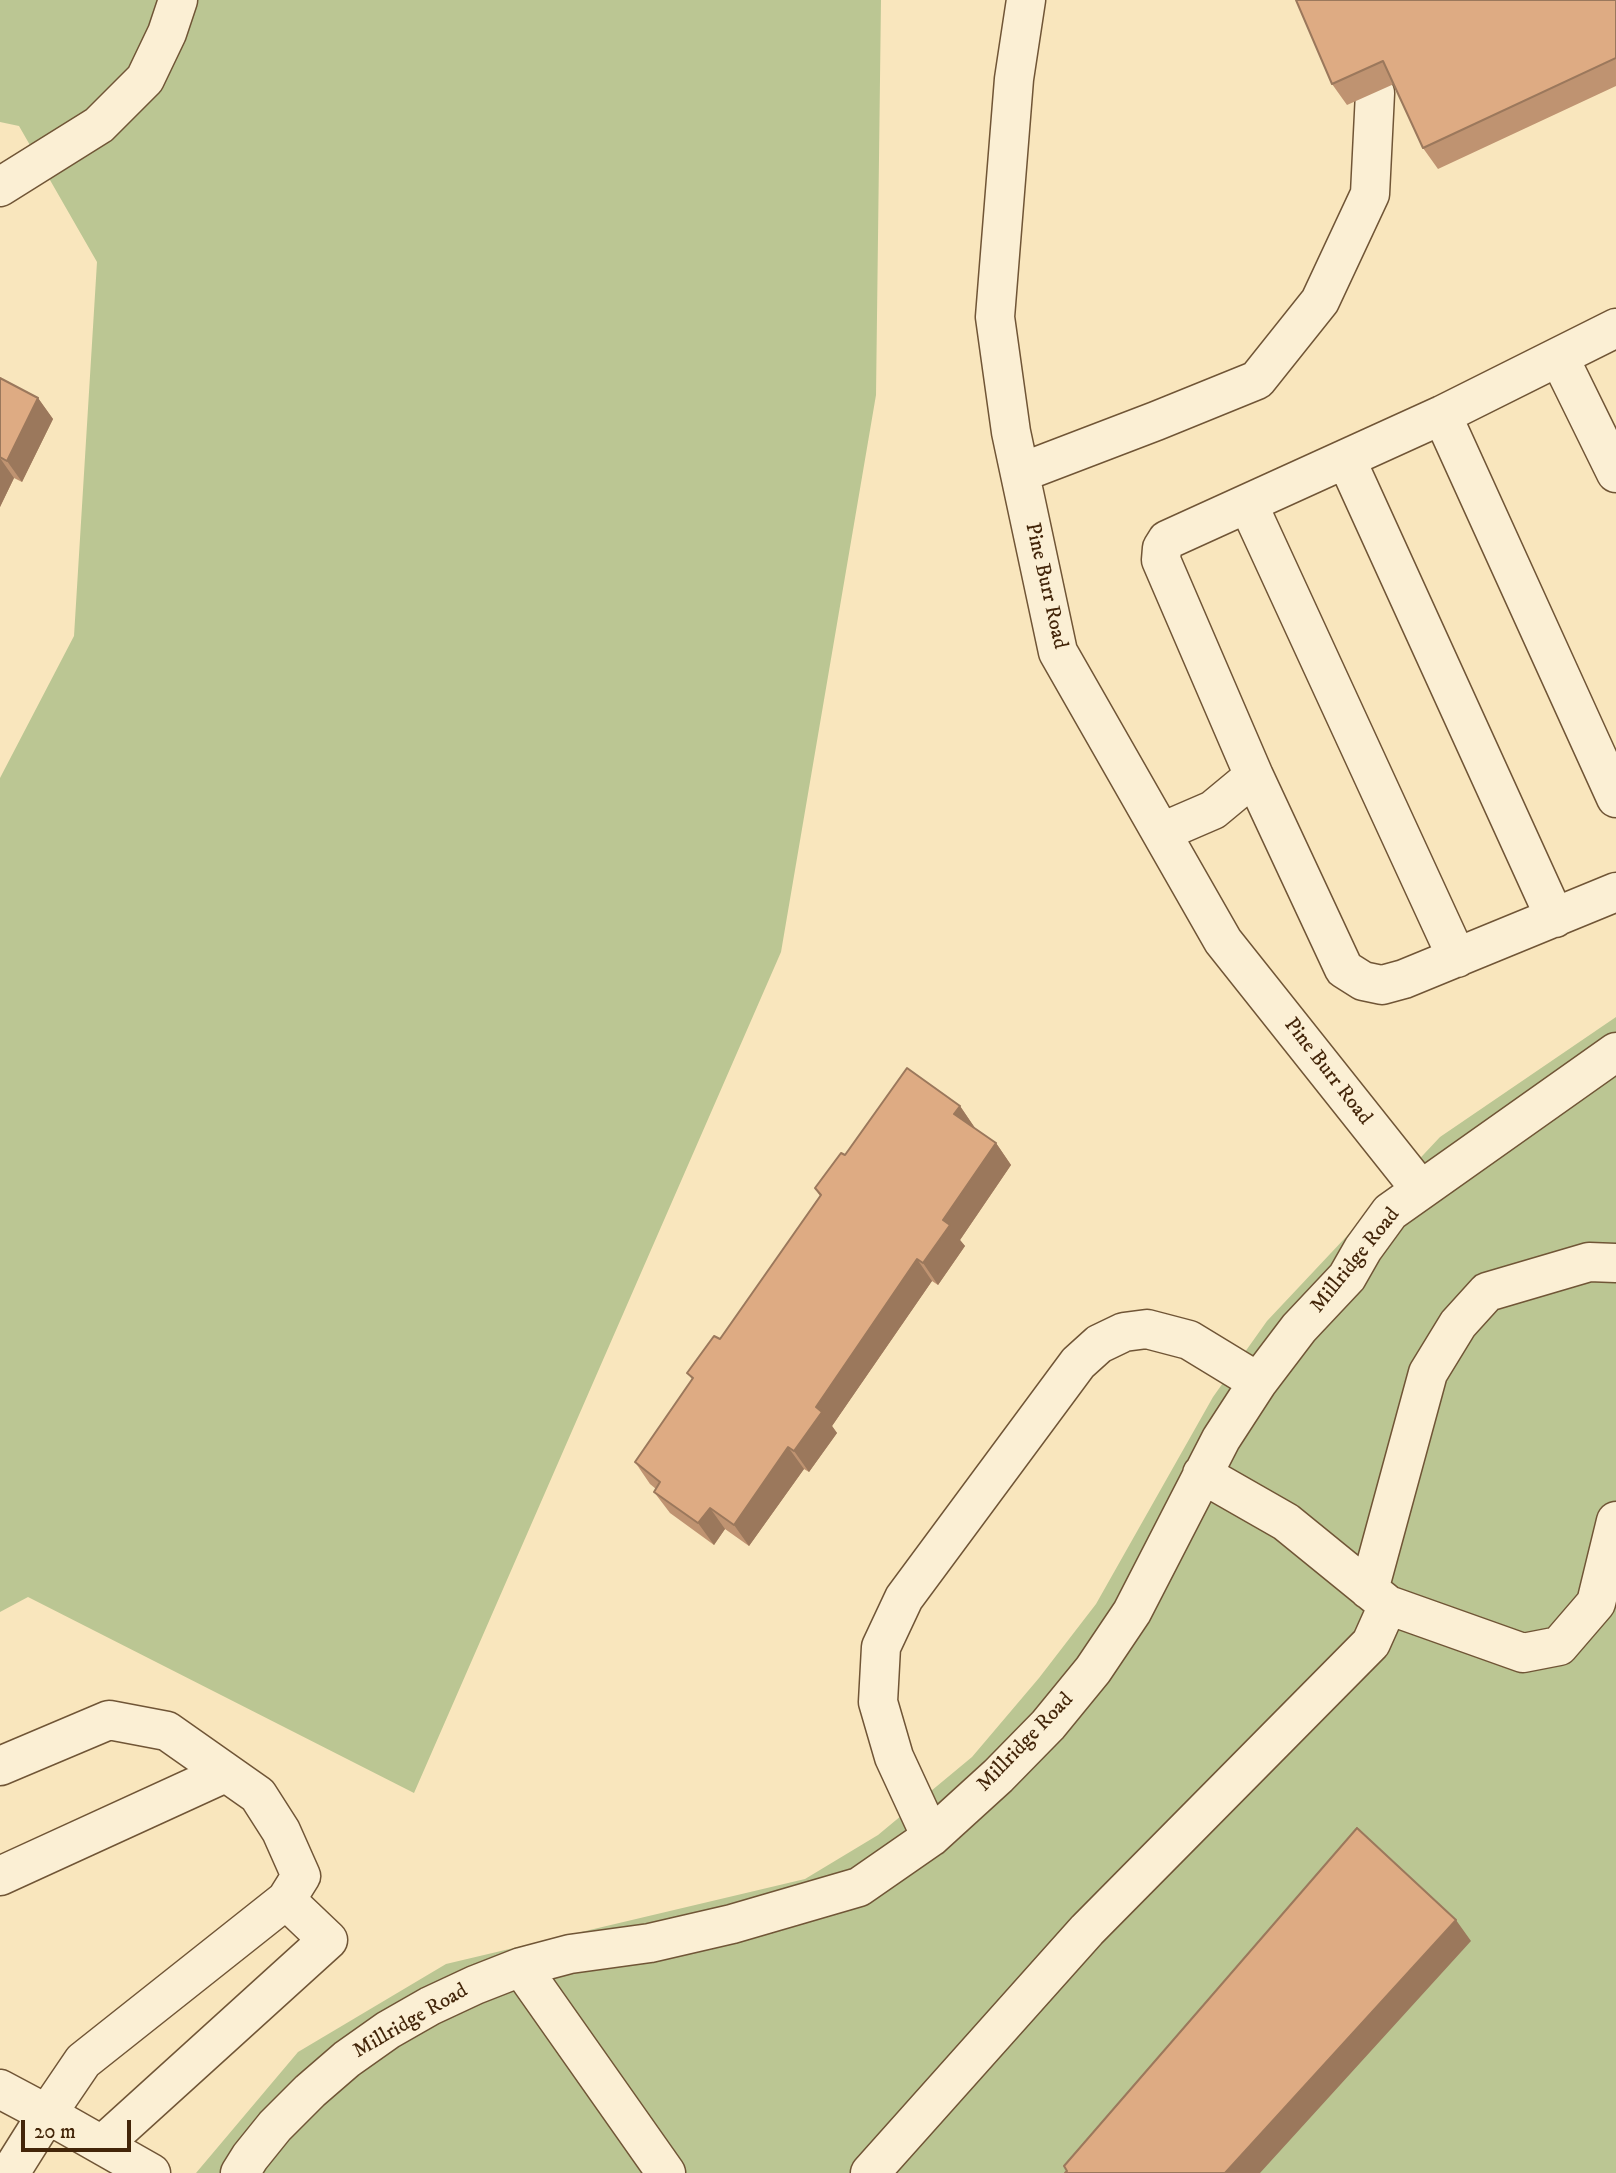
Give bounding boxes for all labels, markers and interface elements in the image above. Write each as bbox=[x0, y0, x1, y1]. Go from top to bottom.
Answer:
street label: Pine Burr Road bbox=[1018, 520, 1072, 652]
street label: Pine Burr Road bbox=[1277, 1014, 1377, 1130]
street label: Millridge Road bbox=[1306, 1203, 1406, 1319]
street label: Millridge Road bbox=[973, 1688, 1079, 1798]
street label: Millridge Road bbox=[349, 1979, 473, 2065]
scale bar bbox=[24, 2106, 135, 2150]
text: 20 m bbox=[34, 2119, 76, 2145]

